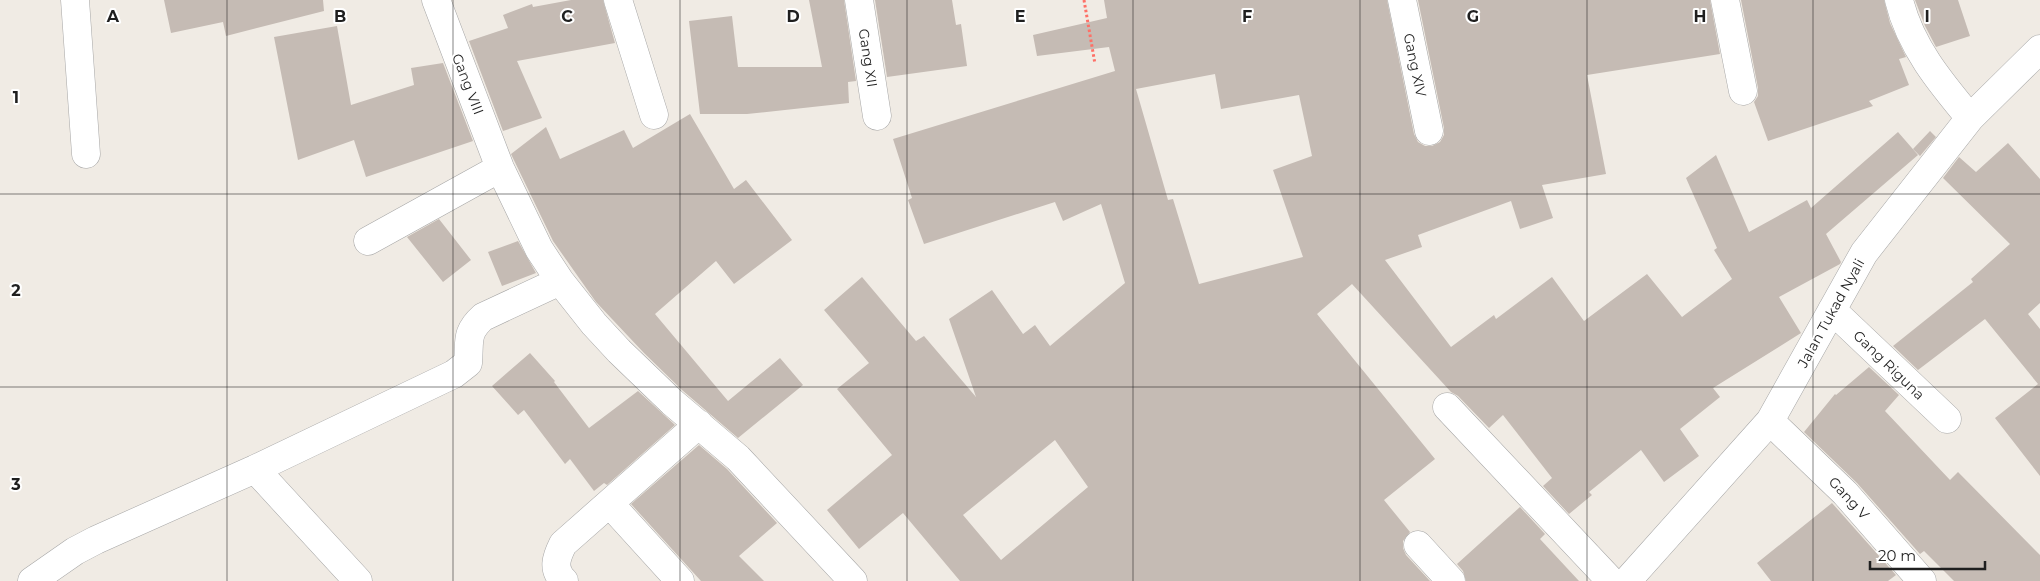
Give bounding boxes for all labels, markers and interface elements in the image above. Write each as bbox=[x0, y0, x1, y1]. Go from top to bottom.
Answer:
text: A bbox=[106, 7, 120, 26]
text: B bbox=[334, 7, 346, 26]
text: C bbox=[561, 7, 573, 26]
text: D bbox=[786, 7, 800, 26]
text: E bbox=[1015, 7, 1025, 26]
text: F bbox=[1242, 7, 1252, 26]
text: G bbox=[1467, 7, 1479, 26]
text: H bbox=[1694, 7, 1706, 26]
text: I bbox=[1924, 7, 1930, 26]
street label: Gang XII bbox=[854, 27, 882, 89]
street label: Gang XIV bbox=[1399, 32, 1431, 99]
street label: Gang VIII bbox=[448, 51, 488, 117]
text: 1 bbox=[13, 88, 19, 107]
street label: Jalan Tukad Nyali bbox=[1793, 255, 1868, 372]
text: 2 bbox=[11, 281, 21, 300]
street label: Gang Riguna bbox=[1850, 326, 1928, 404]
street label: Gang V bbox=[1825, 473, 1873, 523]
text: 3 bbox=[10, 475, 21, 494]
scale bar bbox=[1870, 538, 1985, 570]
text: 20 m bbox=[1878, 546, 1916, 565]

